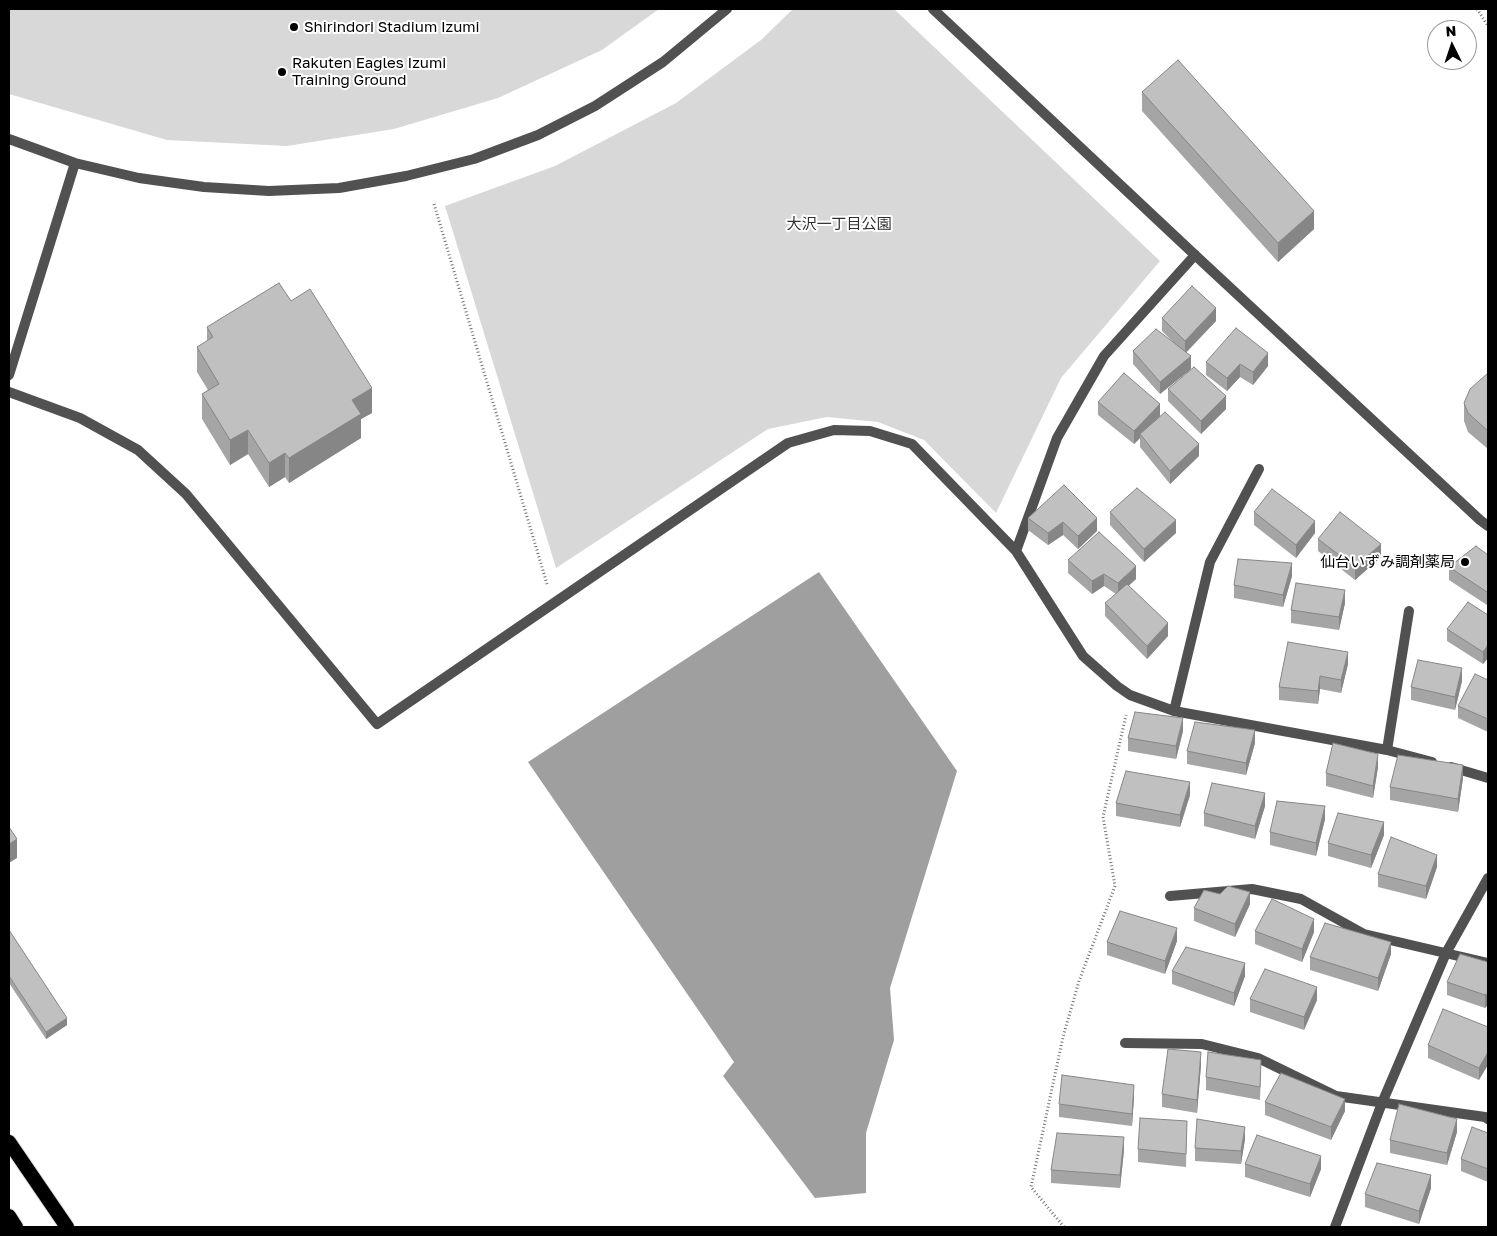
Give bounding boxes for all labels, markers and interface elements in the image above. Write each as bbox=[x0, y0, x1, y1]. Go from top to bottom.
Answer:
place label: Shirindori Stadium Izumi bbox=[304, 18, 480, 36]
north arrow bbox=[1427, 20, 1477, 70]
marker: Shirindori Stadium Izumi bbox=[288, 21, 300, 33]
text: N bbox=[1445, 22, 1457, 39]
place label: Rakuten Eagles Izumi Training Ground bbox=[292, 54, 446, 89]
marker: Rakuten Eagles Izumi Training Ground bbox=[276, 66, 288, 78]
park label: 大沢一丁目公園 bbox=[787, 215, 891, 233]
place label: 仙台いずみ調剤薬局 bbox=[1320, 553, 1455, 571]
marker: 仙台いずみ調剤薬局 bbox=[1459, 556, 1471, 568]

